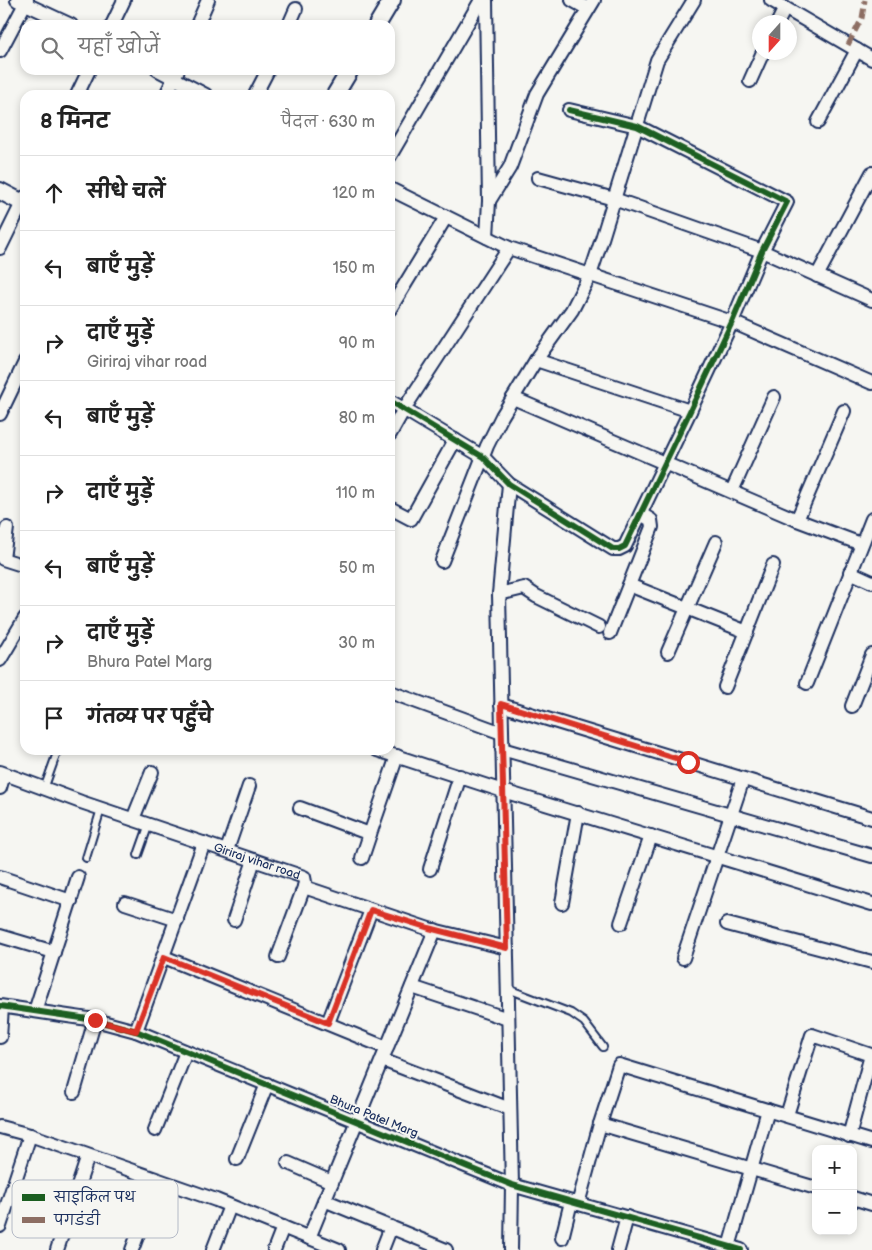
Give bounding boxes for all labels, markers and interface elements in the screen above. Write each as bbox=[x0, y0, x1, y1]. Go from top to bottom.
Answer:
north arrow bbox=[752, 15, 797, 60]
search box bbox=[20, 20, 395, 75]
icon: search bbox=[38, 34, 66, 62]
text: यहाँ खोजें bbox=[78, 36, 160, 59]
text: 8 मिनट bbox=[40, 109, 109, 134]
text: पैदल · 630 m bbox=[281, 113, 375, 132]
icon: ahead bbox=[40, 179, 68, 207]
text: सीधे चलें bbox=[87, 181, 165, 204]
text: 120 m bbox=[332, 184, 375, 203]
icon: left bbox=[40, 254, 68, 282]
text: बाएँ मुड़ें bbox=[87, 256, 154, 279]
text: 150 m bbox=[333, 259, 375, 278]
text: दाएँ मुड़ें bbox=[87, 322, 153, 345]
icon: right bbox=[40, 329, 68, 357]
text: 90 m bbox=[339, 334, 375, 353]
text: Giriraj vihar road bbox=[87, 353, 207, 372]
icon: left bbox=[40, 404, 68, 432]
text: बाएँ मुड़ें bbox=[87, 406, 154, 429]
text: 80 m bbox=[339, 409, 375, 428]
icon: right bbox=[40, 479, 68, 507]
text: दाएँ मुड़ें bbox=[87, 481, 153, 504]
text: 110 m bbox=[336, 484, 375, 503]
icon: left bbox=[40, 554, 68, 582]
text: बाएँ मुड़ें bbox=[87, 556, 154, 579]
text: 50 m bbox=[339, 559, 375, 578]
text: दाएँ मुड़ें bbox=[87, 622, 153, 645]
icon: right bbox=[40, 629, 68, 657]
text: 30 m bbox=[338, 634, 375, 653]
text: Bhura Patel Marg bbox=[87, 653, 212, 672]
icon: arrive bbox=[40, 704, 68, 732]
text: गंतव्य पर पहुँचे bbox=[87, 706, 213, 729]
route start bbox=[677, 751, 700, 774]
street label: Giriraj vihar road bbox=[212, 840, 302, 883]
route end bbox=[84, 1009, 107, 1032]
street label: Bhura Patel Marg bbox=[327, 1092, 420, 1141]
map controls bbox=[812, 1145, 857, 1235]
button: + bbox=[812, 1145, 857, 1190]
legend bbox=[12, 1180, 178, 1238]
text: साइकिल पथ bbox=[53, 1186, 136, 1206]
button: − bbox=[812, 1190, 857, 1235]
text: पगडंडी bbox=[53, 1209, 101, 1229]

